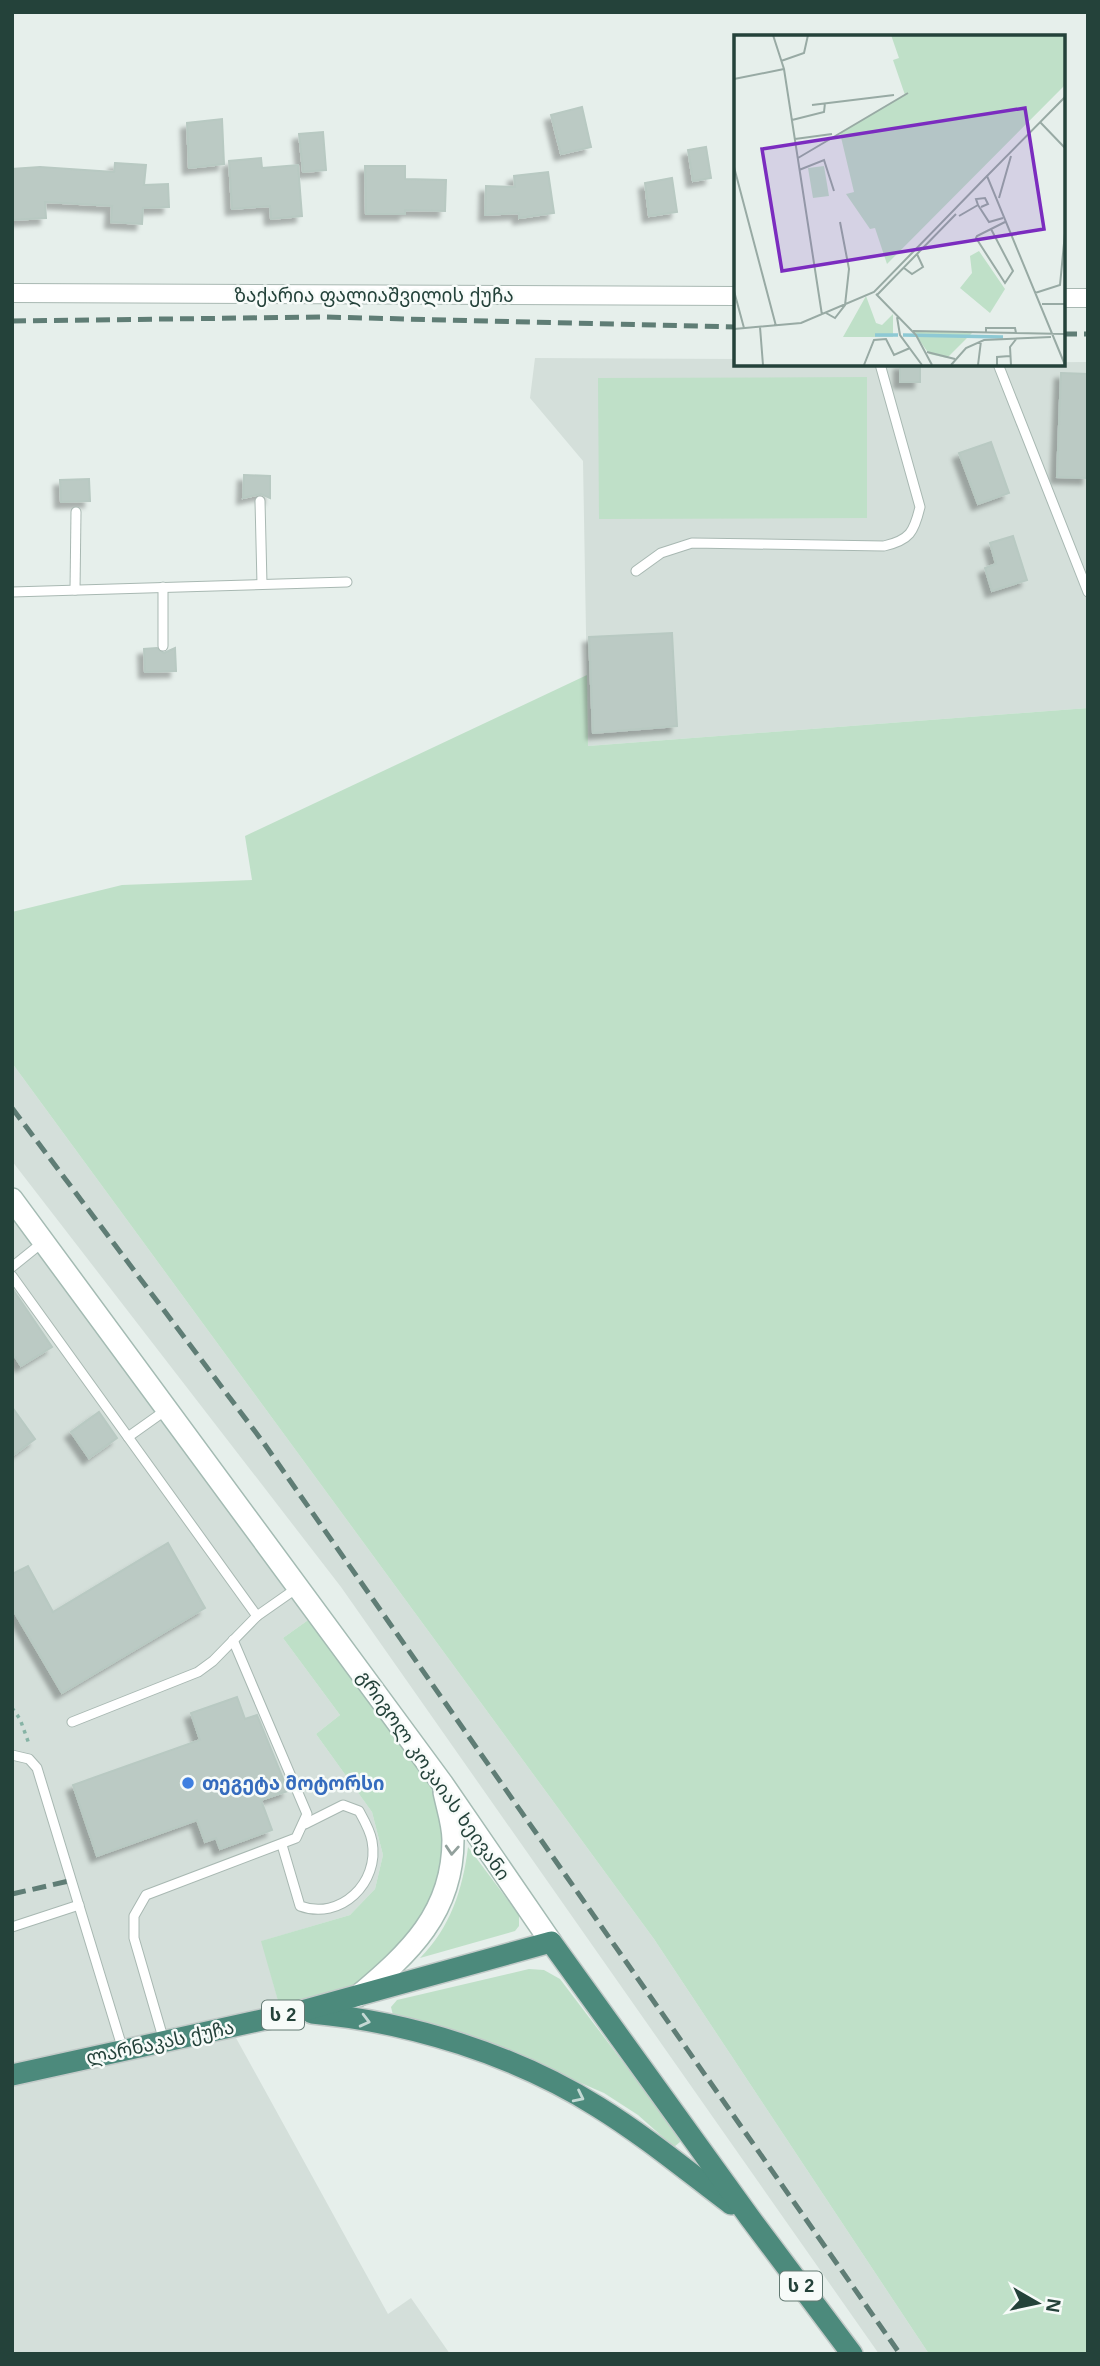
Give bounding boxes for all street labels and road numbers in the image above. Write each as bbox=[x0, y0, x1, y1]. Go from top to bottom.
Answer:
street label: ზაქარია ფალიაშვილის ქუჩა bbox=[234, 285, 514, 308]
street label: გრიგოლ კოკაიას ხეივანი bbox=[351, 1666, 514, 1885]
road number: ს 2 bbox=[262, 2000, 304, 2029]
street label: ლარნაკას ქუჩა bbox=[84, 2017, 236, 2070]
road number: ს 2 bbox=[780, 2272, 822, 2300]

